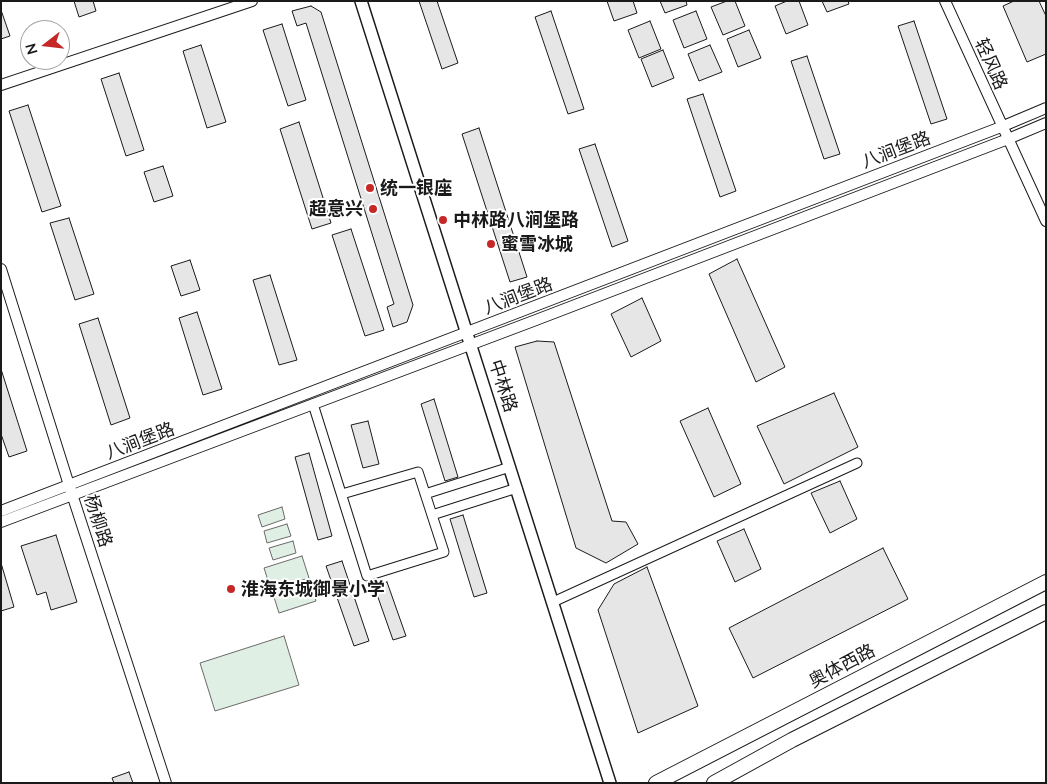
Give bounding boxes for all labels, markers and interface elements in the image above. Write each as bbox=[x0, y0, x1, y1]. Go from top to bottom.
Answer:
north arrow bbox=[20, 20, 70, 70]
street label: 轻风路 bbox=[970, 35, 1012, 93]
text: N bbox=[21, 41, 41, 57]
street label: 八涧堡路 bbox=[859, 127, 933, 173]
place label: 统一银座 bbox=[380, 177, 452, 199]
marker: 统一银座 bbox=[364, 182, 376, 194]
place label: 超意兴 bbox=[309, 198, 363, 220]
marker: 超意兴 bbox=[367, 203, 379, 215]
place label: 中林路八涧堡路 bbox=[453, 209, 579, 231]
marker: 中林路八涧堡路 bbox=[437, 214, 449, 226]
place label: 蜜雪冰城 bbox=[501, 233, 573, 255]
marker: 蜜雪冰城 bbox=[485, 238, 497, 250]
street label: 八涧堡路 bbox=[481, 273, 555, 319]
street label: 中林路 bbox=[484, 357, 522, 415]
street label: 八涧堡路 bbox=[103, 418, 177, 464]
street label: 杨柳路 bbox=[79, 492, 117, 550]
place label: 淮海东城御景小学 bbox=[241, 578, 385, 600]
marker: 淮海东城御景小学 bbox=[225, 583, 237, 595]
street label: 奥体西路 bbox=[805, 640, 879, 692]

